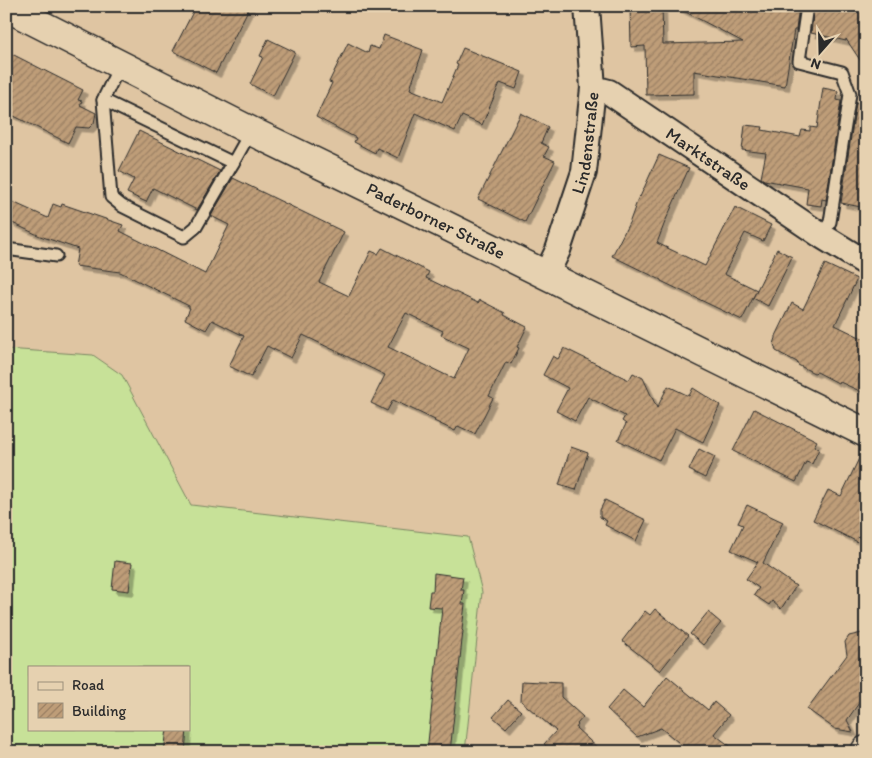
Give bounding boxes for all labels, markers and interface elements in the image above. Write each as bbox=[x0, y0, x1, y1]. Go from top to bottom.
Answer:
north arrow bbox=[794, 28, 844, 78]
text: N bbox=[808, 54, 823, 73]
street label: Lindenstraße bbox=[566, 91, 604, 197]
street label: Marktstraße bbox=[661, 122, 755, 195]
street label: Paderborner Straße bbox=[363, 178, 509, 264]
legend bbox=[28, 666, 190, 730]
text: Road bbox=[72, 676, 105, 694]
text: Building bbox=[72, 702, 126, 720]

